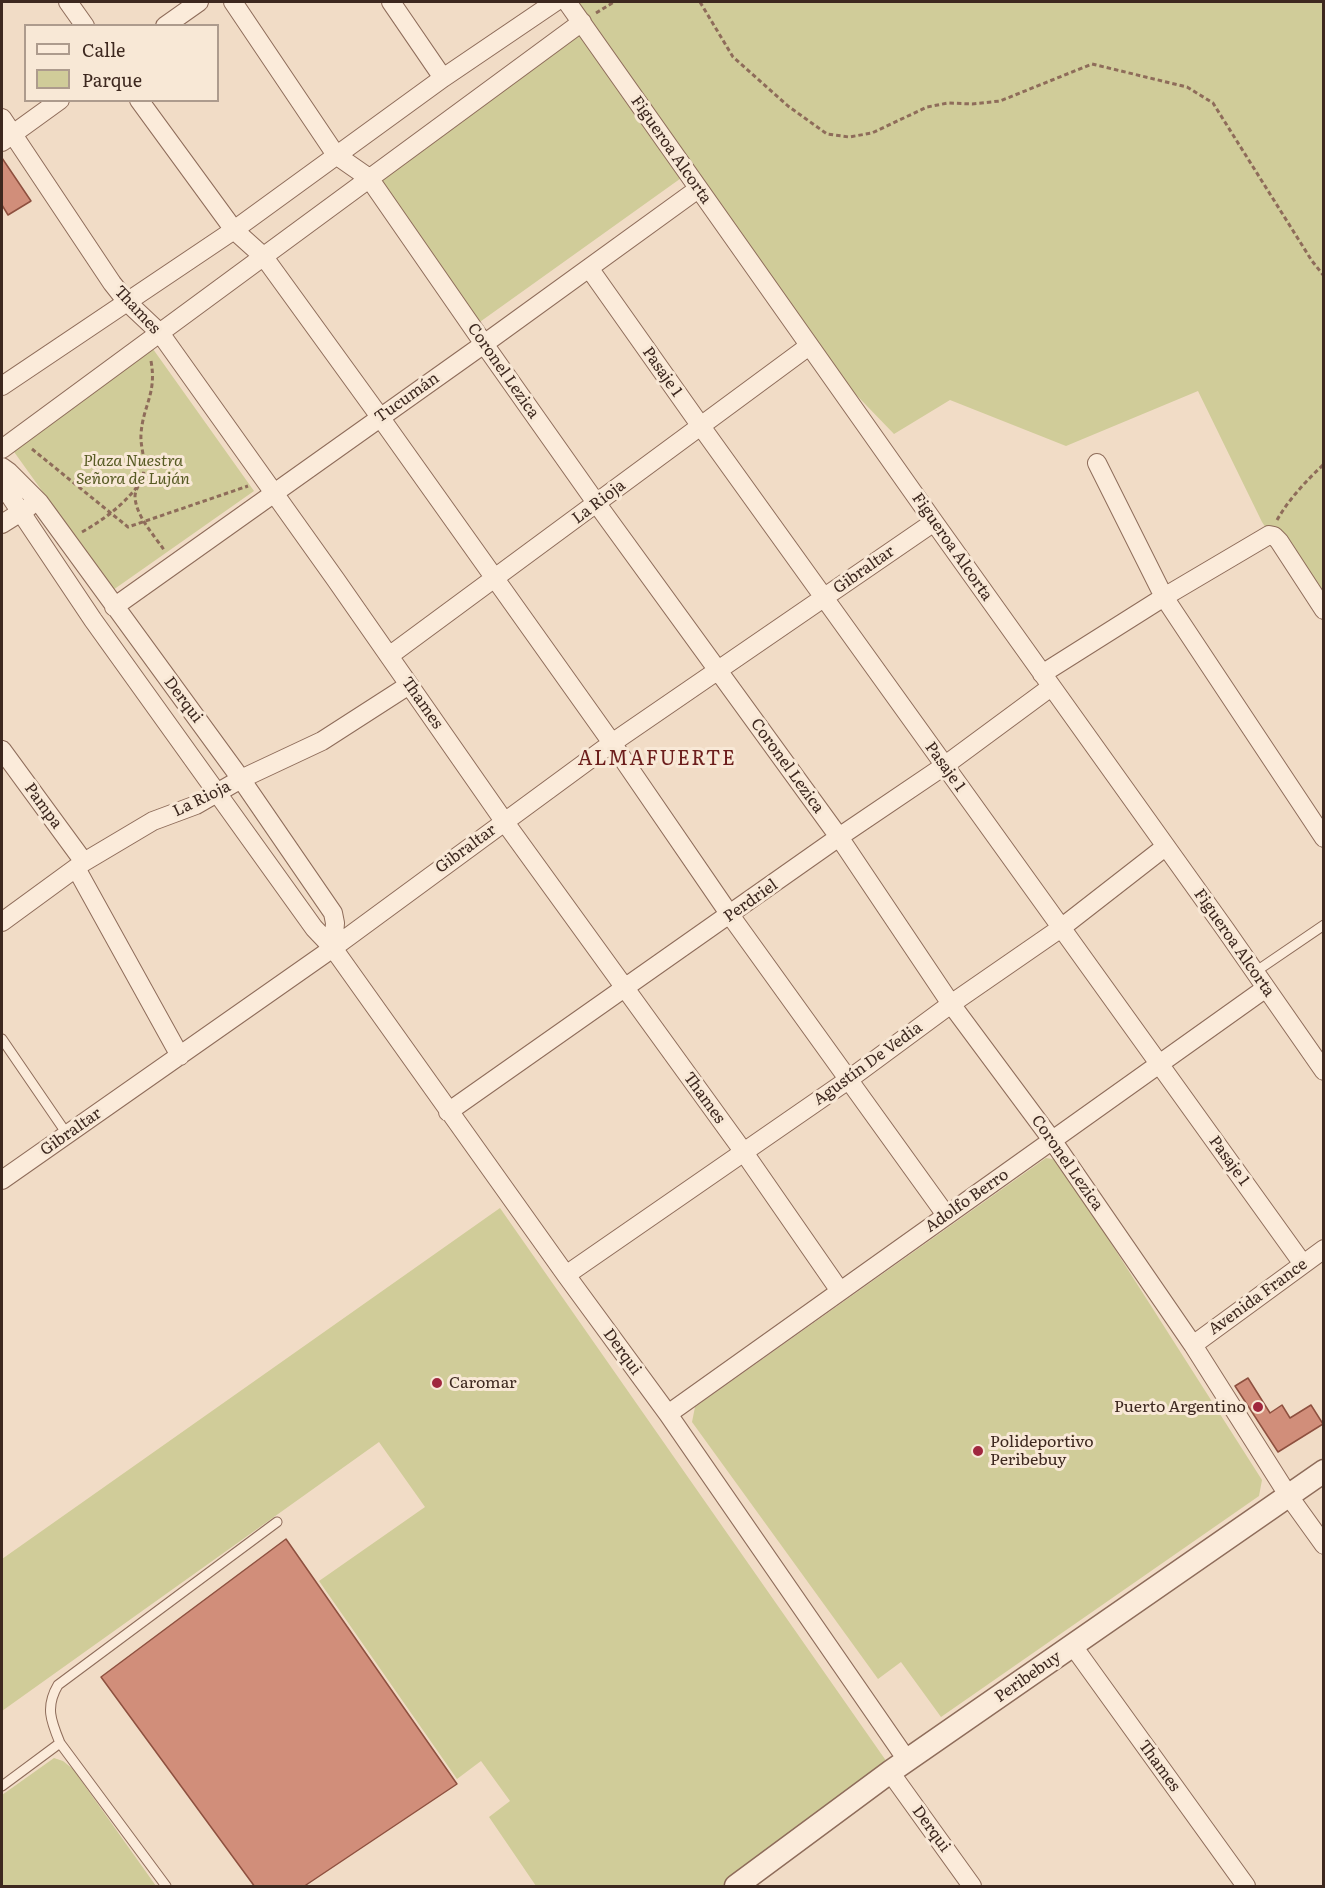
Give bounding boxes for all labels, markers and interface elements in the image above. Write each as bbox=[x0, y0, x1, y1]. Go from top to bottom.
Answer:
legend bbox=[24, 24, 219, 102]
text: Calle bbox=[82, 36, 125, 63]
text: Parque bbox=[82, 66, 142, 93]
street label: Figueroa Alcorta bbox=[627, 92, 715, 208]
street label: Thames bbox=[110, 282, 164, 338]
street label: Coronel Lezica bbox=[463, 320, 543, 422]
street label: Pasaje 1 bbox=[638, 343, 686, 401]
street label: Tucumán bbox=[371, 369, 443, 427]
park label: Plaza Nuestra Señora de Luján bbox=[76, 451, 190, 489]
street label: La Rioja bbox=[569, 476, 629, 528]
street label: Figueroa Alcorta bbox=[908, 489, 996, 605]
street label: Gibraltar bbox=[830, 542, 898, 598]
street label: Derqui bbox=[159, 673, 207, 727]
street label: Thames bbox=[397, 673, 447, 733]
street label: Coronel Lezica bbox=[746, 715, 828, 817]
street label: Pasaje 1 bbox=[921, 738, 969, 796]
district label: ALMAFUERTE bbox=[578, 747, 736, 771]
street label: La Rioja bbox=[170, 777, 234, 821]
street label: Pampa bbox=[20, 779, 66, 833]
street label: Gibraltar bbox=[432, 821, 500, 877]
street label: Perdriel bbox=[720, 876, 782, 926]
street label: Figueroa Alcorta bbox=[1190, 885, 1278, 1001]
street label: Agustín De Vedia bbox=[810, 1018, 926, 1110]
street label: Thames bbox=[679, 1069, 729, 1127]
street label: Gibraltar bbox=[37, 1104, 105, 1160]
street label: Coronel Lezica bbox=[1027, 1112, 1107, 1214]
street label: Pasaje 1 bbox=[1205, 1132, 1253, 1190]
street label: Adolfo Berro bbox=[922, 1165, 1012, 1237]
street label: Avenida France bbox=[1205, 1255, 1311, 1339]
street label: Derqui bbox=[599, 1325, 645, 1379]
place label: Caromar bbox=[449, 1373, 517, 1393]
marker: Caromar bbox=[430, 1376, 444, 1390]
place label: Puerto Argentino bbox=[1114, 1397, 1246, 1417]
marker: Puerto Argentino bbox=[1251, 1400, 1265, 1414]
place label: Polideportivo Peribebuy bbox=[990, 1432, 1094, 1470]
marker: Polideportivo Peribebuy bbox=[971, 1444, 985, 1458]
street label: Peribebuy bbox=[991, 1647, 1065, 1707]
street label: Thames bbox=[1134, 1737, 1184, 1795]
street label: Derqui bbox=[908, 1802, 954, 1856]

